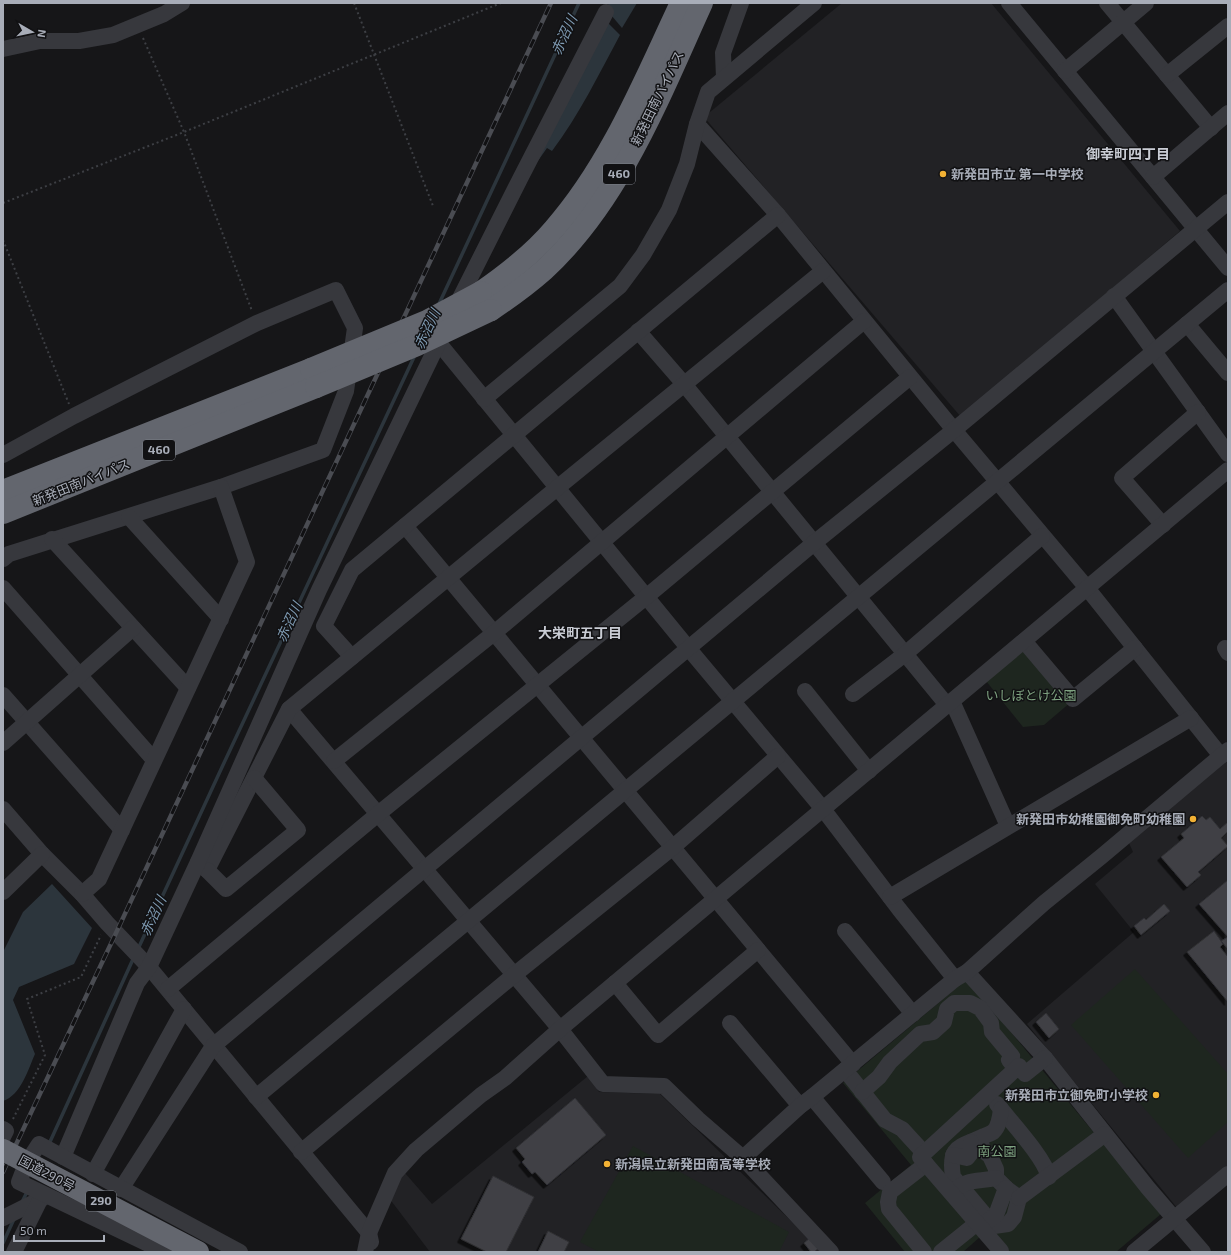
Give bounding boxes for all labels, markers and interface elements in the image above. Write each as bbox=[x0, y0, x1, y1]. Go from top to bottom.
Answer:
water label: 赤沼川 bbox=[547, 10, 581, 57]
north arrow bbox=[12, 12, 52, 52]
text: N bbox=[35, 29, 49, 39]
street label: 新発田南バイパス bbox=[627, 48, 687, 148]
district label: 御幸町四丁目 bbox=[1086, 145, 1170, 162]
road number: 460 bbox=[603, 164, 635, 184]
place label: 新発田市立 第一中学校 bbox=[951, 166, 1084, 182]
marker: 新発田市立 第一中学校 bbox=[938, 169, 948, 179]
water label: 赤沼川 bbox=[410, 304, 444, 351]
road number: 460 bbox=[143, 440, 175, 460]
street label: 新発田南バイパス bbox=[30, 455, 132, 509]
water label: 赤沼川 bbox=[272, 597, 306, 644]
district label: 大栄町五丁目 bbox=[538, 624, 622, 641]
park label: いしぼとけ公園 bbox=[985, 687, 1077, 703]
place label: 新発田市幼稚園御免町幼稚園 bbox=[1016, 811, 1185, 827]
marker: 新発田市幼稚園御免町幼稚園 bbox=[1188, 814, 1198, 824]
water label: 赤沼川 bbox=[136, 891, 170, 938]
place label: 新発田市立御免町小学校 bbox=[1005, 1087, 1148, 1103]
marker: 新発田市立御免町小学校 bbox=[1151, 1090, 1161, 1100]
park label: 南公園 bbox=[977, 1143, 1017, 1159]
street label: 国道290号 bbox=[16, 1151, 78, 1195]
place label: 新潟県立新発田南高等学校 bbox=[615, 1156, 771, 1172]
marker: 新潟県立新発田南高等学校 bbox=[602, 1159, 612, 1169]
road number: 290 bbox=[86, 1191, 116, 1211]
scale bar bbox=[14, 1217, 104, 1243]
text: 50 m bbox=[20, 1223, 47, 1237]

